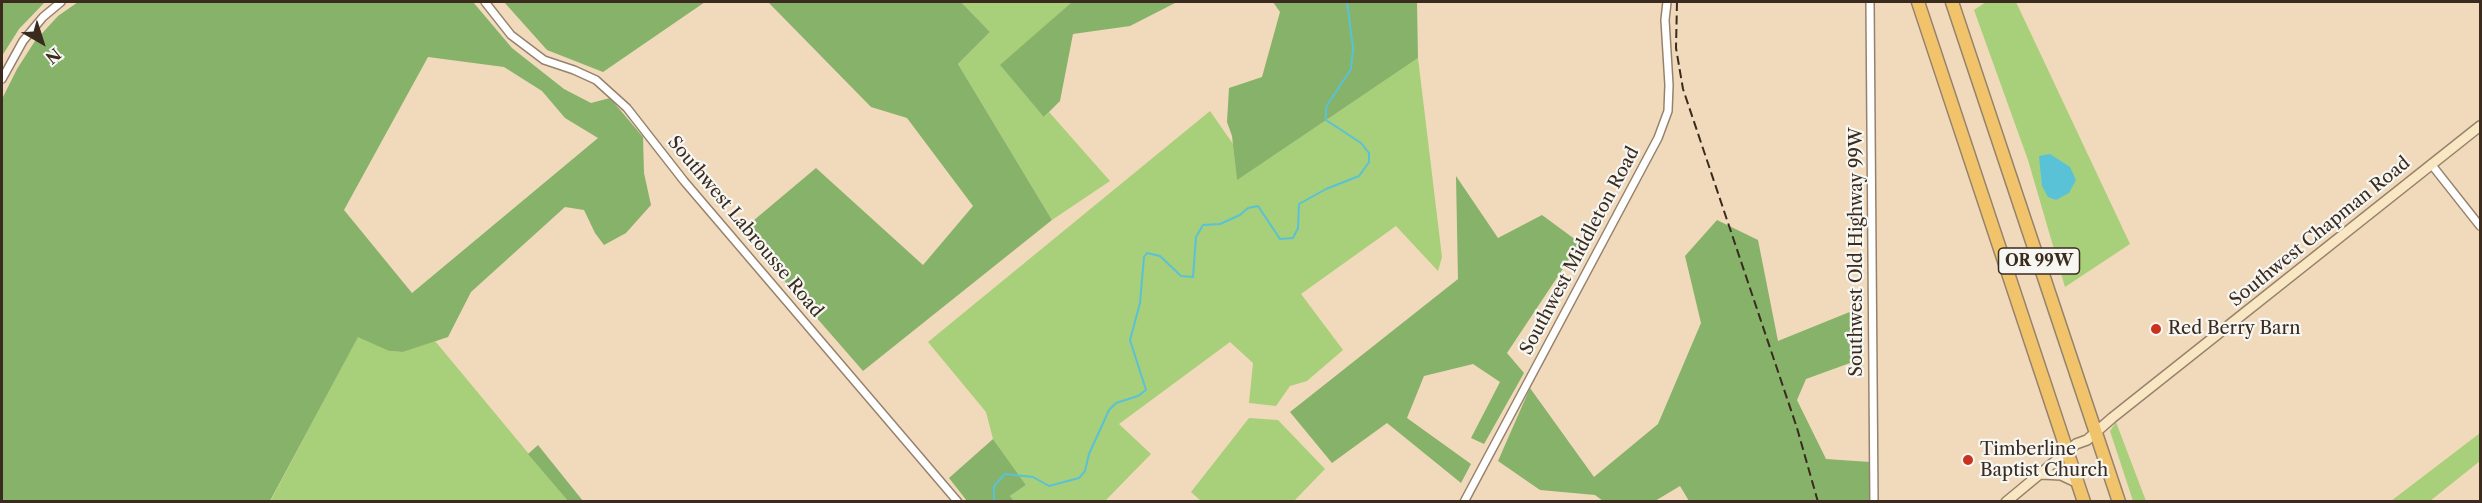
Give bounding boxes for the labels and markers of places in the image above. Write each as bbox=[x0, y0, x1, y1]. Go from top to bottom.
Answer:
place label: Red Berry Barn bbox=[2168, 318, 2300, 340]
marker: Red Berry Barn bbox=[2149, 322, 2163, 336]
place label: Timberline Baptist Church bbox=[1980, 439, 2108, 482]
marker: Timberline Baptist Church bbox=[1961, 453, 1975, 467]

